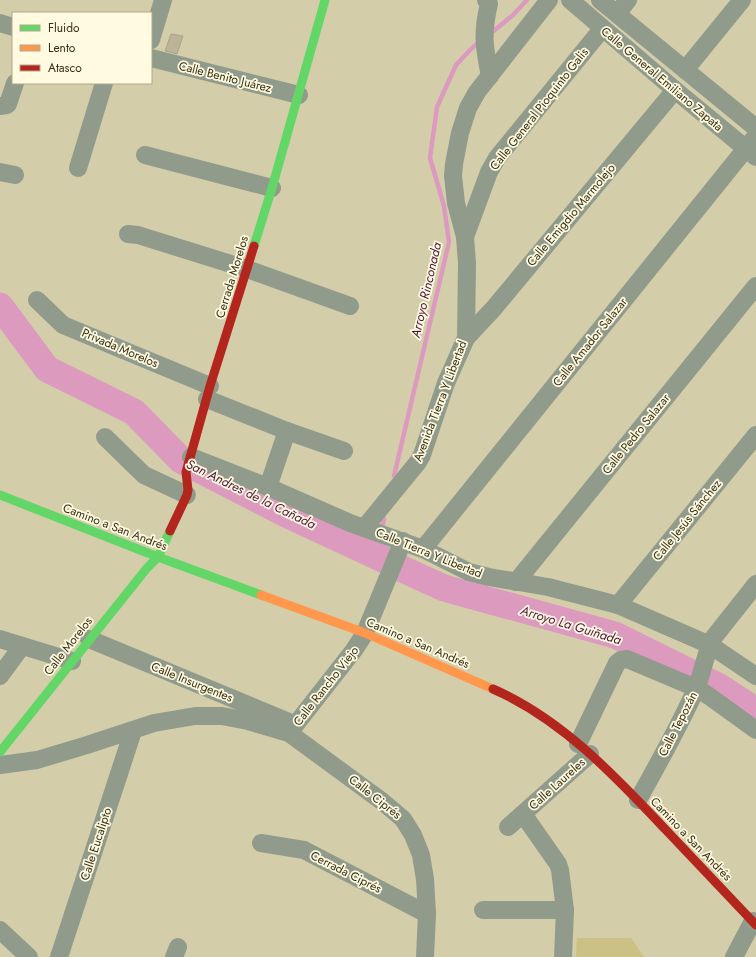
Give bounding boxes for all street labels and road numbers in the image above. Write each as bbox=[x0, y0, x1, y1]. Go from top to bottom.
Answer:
street label: Calle General Emiliano Zapata bbox=[597, 23, 727, 136]
street label: Calle General Pioquinto Galis bbox=[485, 44, 593, 174]
street label: Calle Benito Juárez bbox=[177, 57, 274, 97]
street label: Calle Emigdio Marmolejo bbox=[523, 159, 620, 270]
street label: Cerrada Morelos bbox=[211, 233, 253, 320]
street label: Calle Amador Salazar bbox=[548, 293, 632, 390]
street label: Privada Morelos bbox=[79, 324, 161, 372]
street label: Avenida Tierra Y Libertad bbox=[409, 338, 471, 464]
street label: Calle Pedro Salazar bbox=[598, 389, 675, 478]
street label: Calle Jesús Sánchez bbox=[648, 475, 726, 565]
street label: Camino a San Andrés bbox=[60, 499, 170, 555]
street label: Calle Tierra Y Libertad bbox=[373, 523, 485, 583]
street label: Calle Morelos bbox=[39, 613, 97, 679]
street label: Camino a San Andrés bbox=[364, 613, 473, 673]
street label: Calle Rancho Viejo bbox=[289, 642, 363, 730]
street label: Calle Insurgentes bbox=[148, 657, 236, 707]
street label: Calle Tepozán bbox=[654, 688, 702, 760]
street label: Calle Laureles bbox=[525, 754, 589, 814]
street label: Calle Ciprés bbox=[345, 771, 405, 823]
street label: Camino a San Andrés bbox=[646, 793, 736, 885]
street label: Calle Eucalipto bbox=[76, 805, 116, 883]
street label: Cerrada Ciprés bbox=[307, 846, 385, 898]

